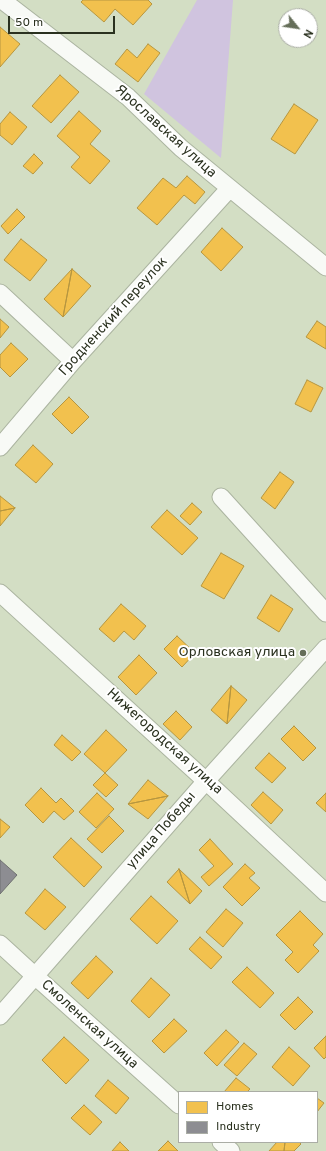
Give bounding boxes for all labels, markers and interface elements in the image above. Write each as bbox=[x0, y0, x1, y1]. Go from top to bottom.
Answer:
scale bar bbox=[10, 8, 117, 34]
north arrow bbox=[278, 8, 318, 48]
text: 50 m bbox=[15, 15, 43, 31]
text: N bbox=[299, 27, 316, 40]
street label: Ярославская улица bbox=[111, 82, 219, 182]
street label: Гродненский переулок bbox=[56, 254, 172, 380]
place label: Орловская улица bbox=[179, 645, 295, 661]
marker: Орловская улица bbox=[298, 648, 308, 658]
street label: Нижегородская улица bbox=[102, 685, 226, 799]
street label: улица Победы bbox=[124, 789, 200, 873]
street label: Смоленская улица bbox=[37, 977, 141, 1073]
legend bbox=[178, 1091, 318, 1143]
text: Homes bbox=[216, 1099, 253, 1115]
text: Industry bbox=[216, 1119, 261, 1135]

